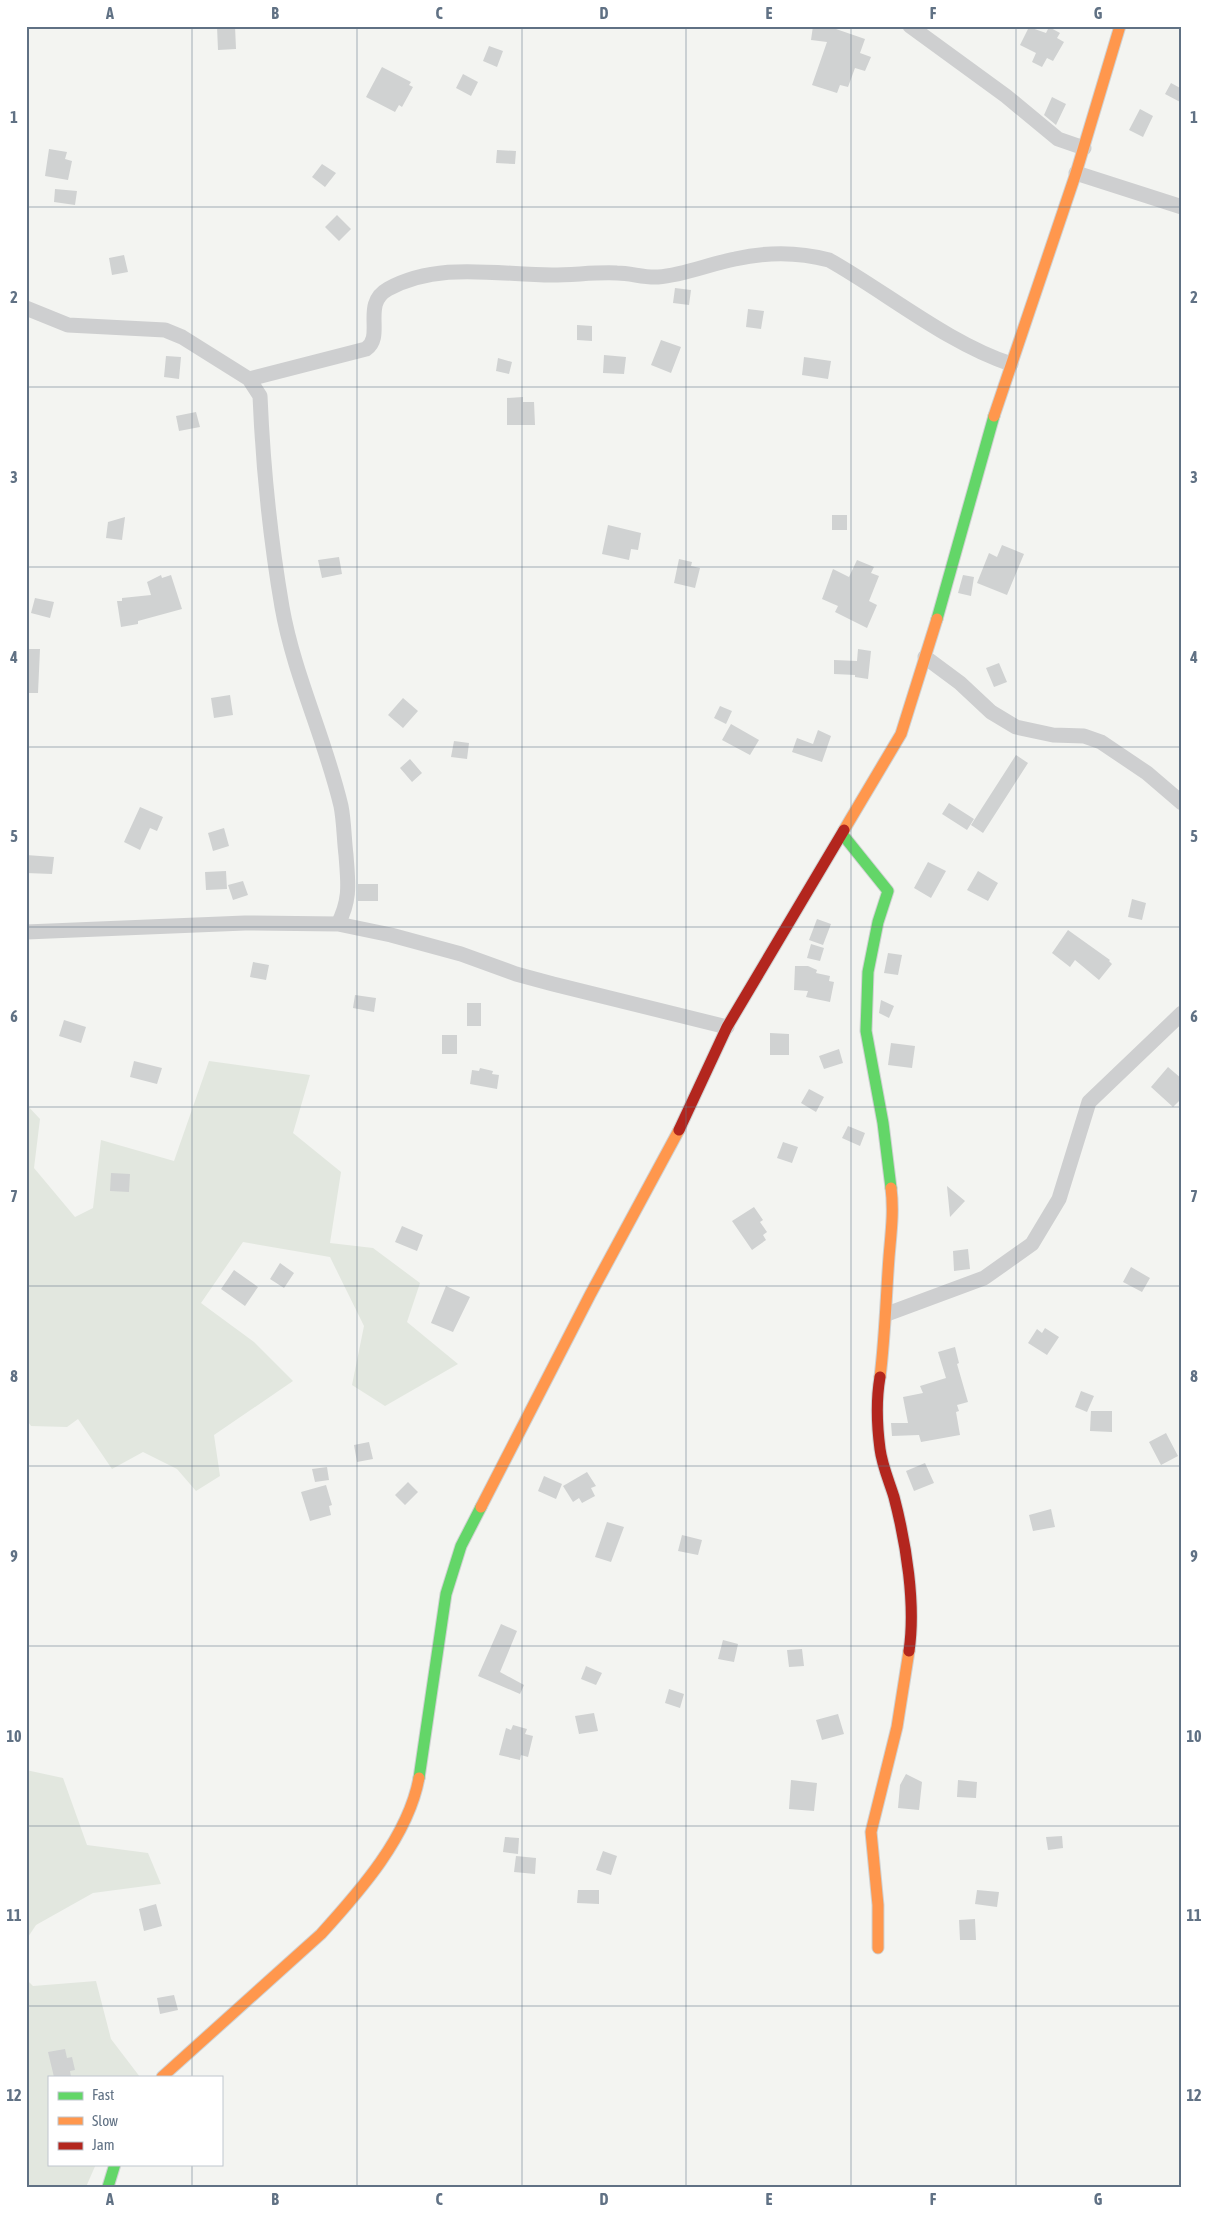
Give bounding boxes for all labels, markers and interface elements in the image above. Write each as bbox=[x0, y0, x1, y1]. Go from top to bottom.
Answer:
text: A bbox=[105, 4, 114, 22]
text: B bbox=[271, 4, 279, 22]
text: C bbox=[435, 4, 443, 22]
text: D bbox=[600, 4, 609, 22]
text: E bbox=[766, 4, 773, 22]
text: F bbox=[930, 4, 937, 22]
text: G bbox=[1094, 4, 1103, 22]
text: 1 bbox=[10, 108, 18, 126]
text: 1 bbox=[1190, 108, 1198, 126]
text: 2 bbox=[10, 288, 18, 306]
text: 2 bbox=[1190, 288, 1198, 306]
text: 3 bbox=[10, 468, 18, 486]
text: 3 bbox=[1190, 468, 1198, 486]
text: 4 bbox=[9, 648, 18, 666]
text: 4 bbox=[1189, 648, 1198, 666]
text: 5 bbox=[10, 827, 18, 845]
text: 5 bbox=[1190, 827, 1198, 845]
text: 6 bbox=[10, 1007, 18, 1025]
text: 6 bbox=[1190, 1007, 1198, 1025]
text: 7 bbox=[10, 1187, 18, 1205]
text: 7 bbox=[1190, 1187, 1198, 1205]
text: 8 bbox=[10, 1367, 18, 1385]
text: 8 bbox=[1190, 1367, 1198, 1385]
text: 9 bbox=[10, 1547, 18, 1565]
text: 9 bbox=[1190, 1547, 1198, 1565]
text: 10 bbox=[6, 1727, 22, 1745]
text: 10 bbox=[1186, 1727, 1202, 1745]
text: 11 bbox=[6, 1906, 22, 1924]
text: 11 bbox=[1186, 1906, 1202, 1924]
legend bbox=[48, 2076, 222, 2166]
text: 12 bbox=[6, 2086, 22, 2104]
text: Fast bbox=[92, 2086, 114, 2103]
text: 12 bbox=[1186, 2086, 1202, 2104]
text: Slow bbox=[92, 2112, 118, 2129]
text: Jam bbox=[92, 2136, 115, 2153]
text: A bbox=[105, 2190, 114, 2208]
text: B bbox=[271, 2190, 279, 2208]
text: C bbox=[435, 2190, 443, 2208]
text: D bbox=[600, 2190, 609, 2208]
text: E bbox=[766, 2190, 773, 2208]
text: F bbox=[930, 2190, 937, 2208]
text: G bbox=[1094, 2190, 1103, 2208]

